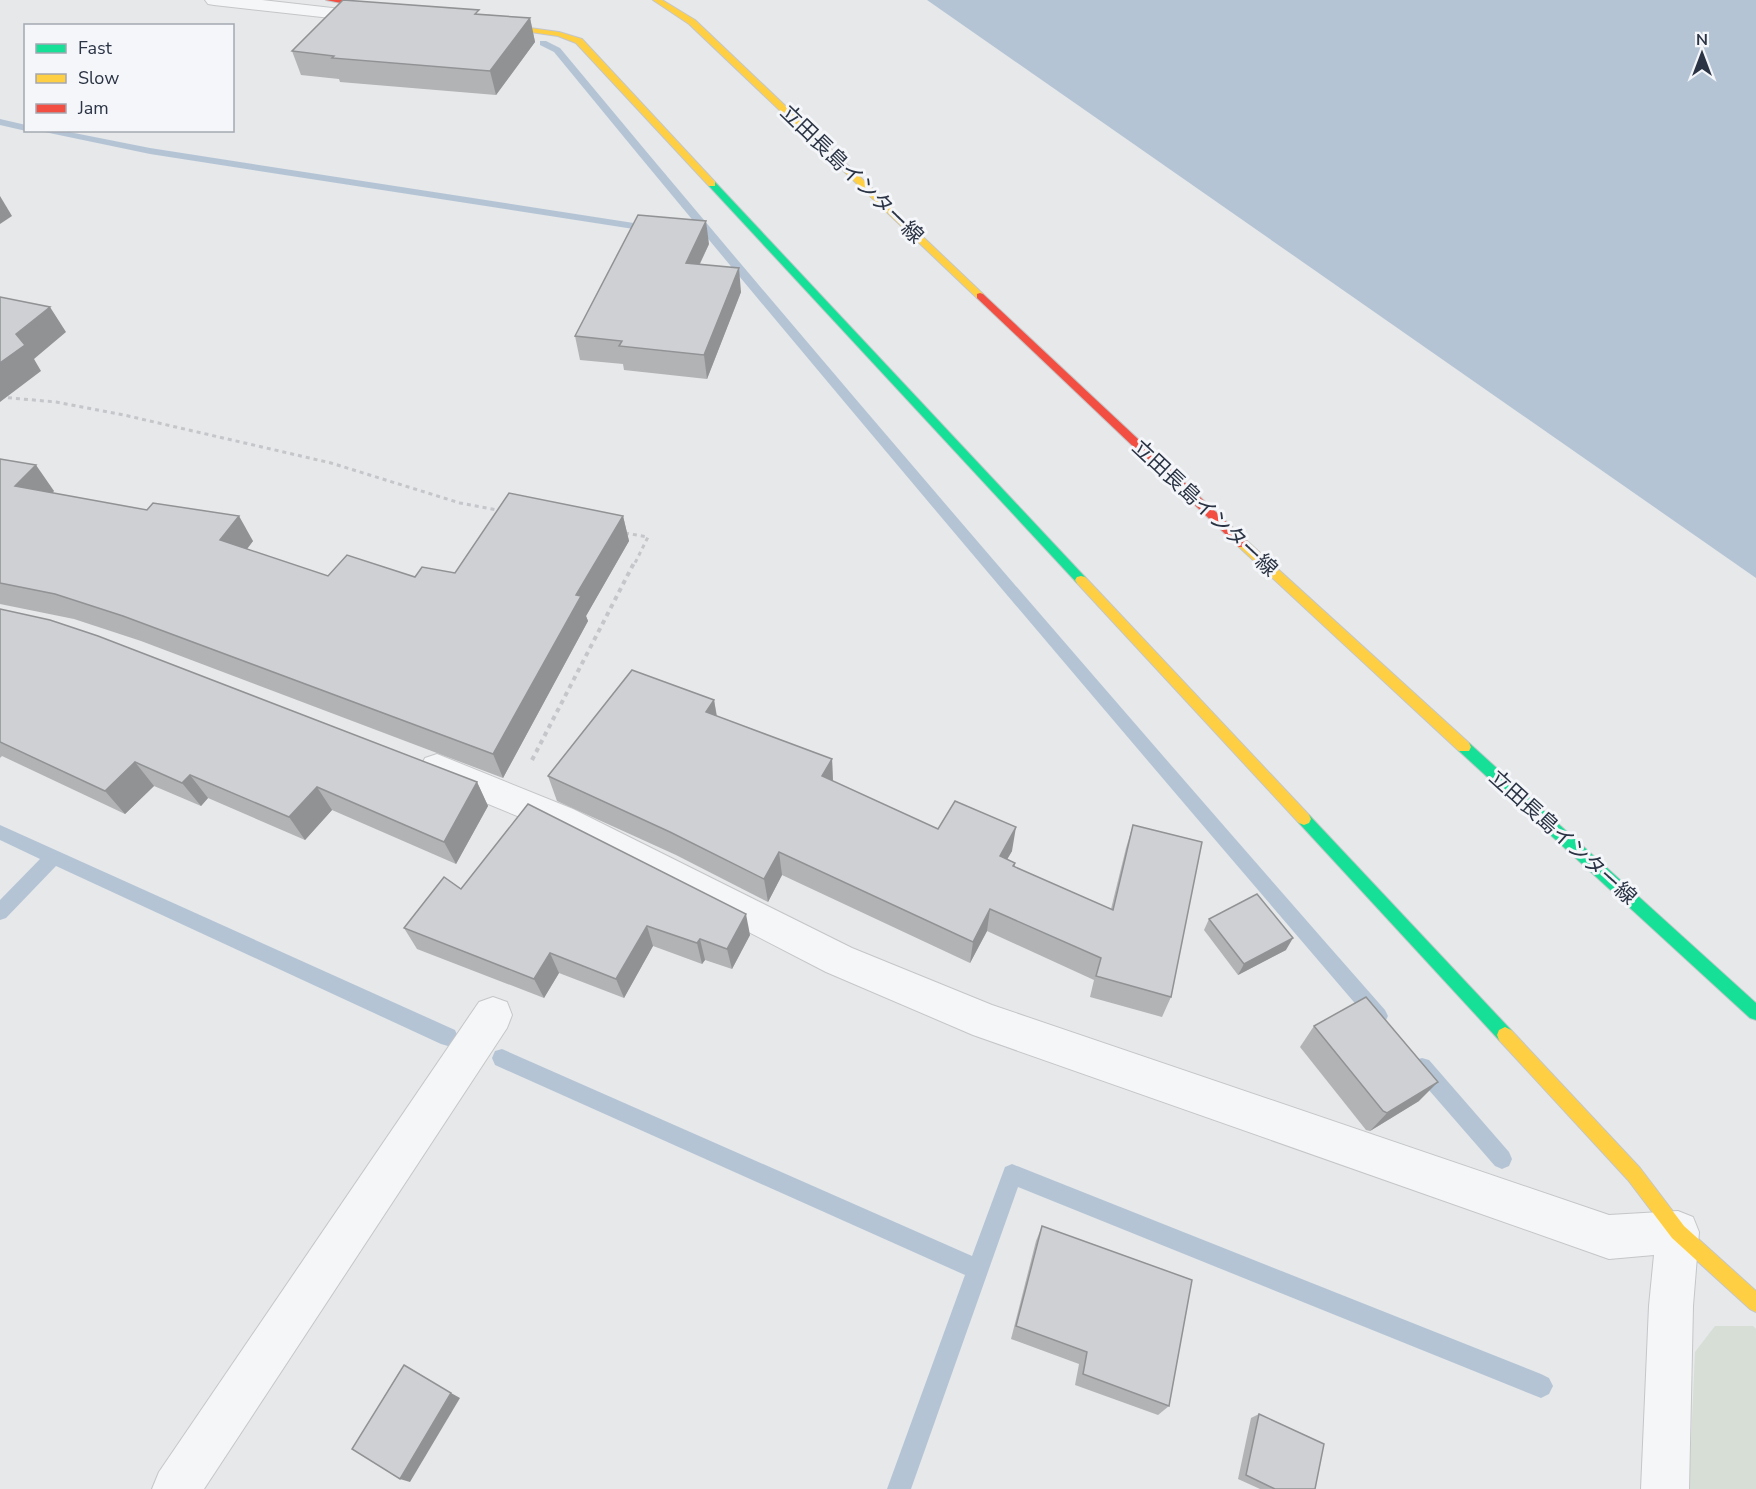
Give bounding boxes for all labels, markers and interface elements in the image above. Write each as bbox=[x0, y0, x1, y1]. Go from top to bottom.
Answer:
legend bbox=[24, 24, 234, 132]
north arrow bbox=[1672, 24, 1732, 84]
text: N bbox=[1696, 29, 1708, 51]
text: Fast bbox=[78, 36, 113, 60]
text: Slow bbox=[78, 66, 119, 90]
text: Jam bbox=[77, 96, 109, 120]
street label: 立田長島インター線 bbox=[774, 98, 930, 250]
street label: 立田長島インター線 bbox=[1126, 433, 1284, 583]
street label: 立田長島インター線 bbox=[1483, 763, 1643, 911]

